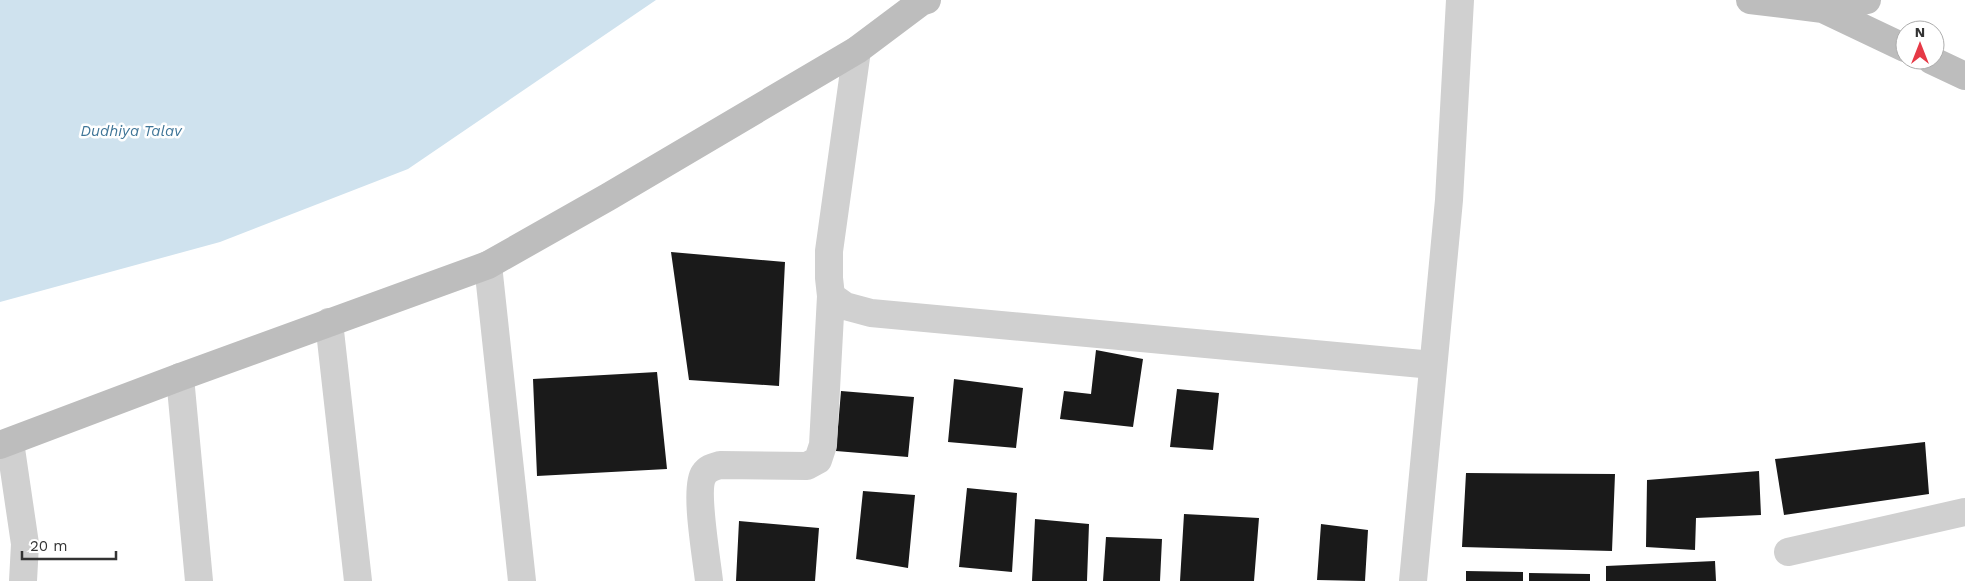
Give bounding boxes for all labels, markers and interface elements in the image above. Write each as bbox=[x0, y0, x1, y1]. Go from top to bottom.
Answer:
north arrow bbox=[1895, 20, 1945, 70]
text: N bbox=[1915, 24, 1925, 40]
water label: Dudhiya Talav bbox=[80, 122, 183, 140]
scale bar bbox=[22, 528, 116, 560]
text: 20 m bbox=[30, 537, 68, 555]

